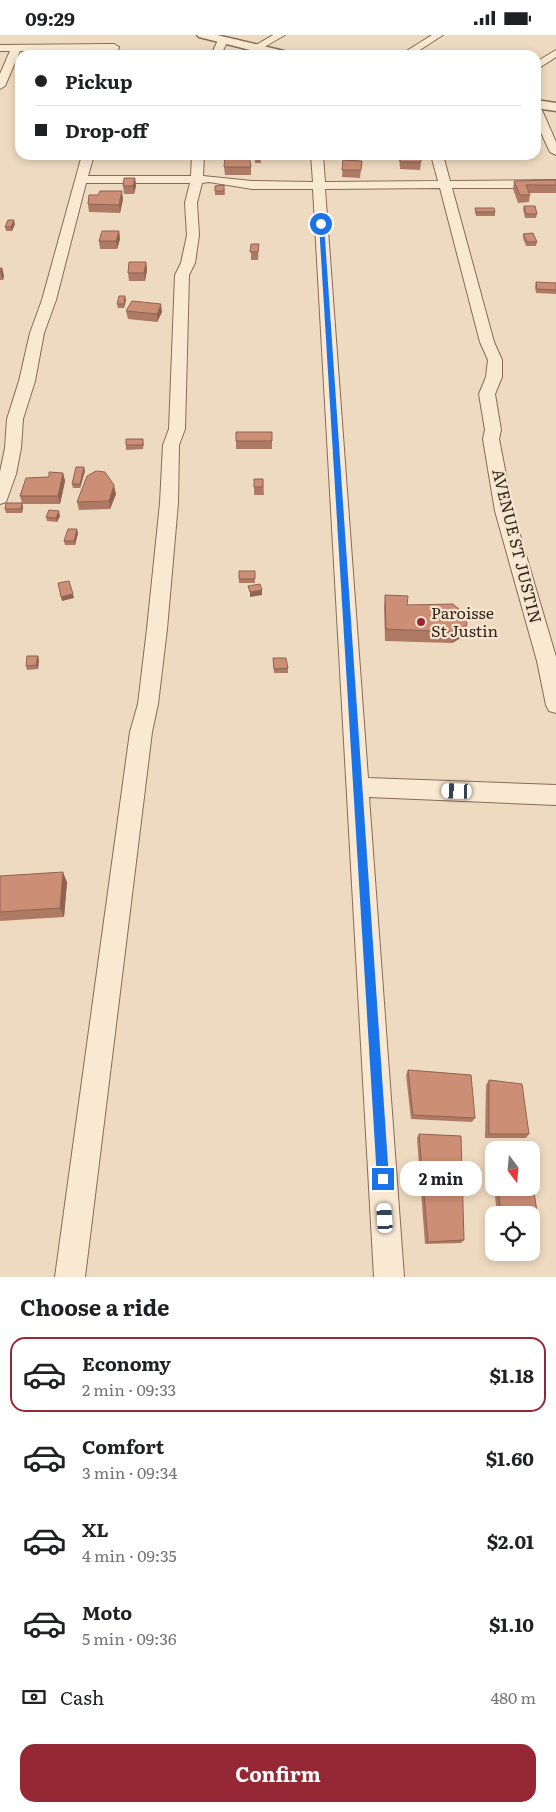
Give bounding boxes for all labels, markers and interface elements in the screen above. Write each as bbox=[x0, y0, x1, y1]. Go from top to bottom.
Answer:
text: 09:29 bbox=[25, 4, 75, 32]
text: Pickup bbox=[65, 67, 133, 95]
text: Drop-off bbox=[65, 116, 148, 144]
route start bbox=[310, 213, 332, 235]
street label: AVENUE ST JUSTIN bbox=[487, 466, 549, 626]
place label: Paroisse St Justin bbox=[431, 600, 499, 642]
marker: Paroisse St Justin bbox=[415, 616, 427, 628]
car bbox=[441, 783, 472, 799]
north arrow bbox=[485, 1141, 540, 1196]
map controls bbox=[485, 1141, 540, 1261]
callout: 2 min bbox=[400, 1161, 483, 1197]
text: 2 min bbox=[419, 1166, 463, 1190]
route end bbox=[372, 1168, 394, 1190]
car bbox=[376, 1203, 393, 1233]
button: locate bbox=[485, 1206, 540, 1261]
text: Choose a ride bbox=[20, 1290, 169, 1323]
text: Economy bbox=[82, 1349, 171, 1377]
icon: car bbox=[22, 1352, 67, 1397]
text: $1.18 bbox=[490, 1361, 534, 1389]
text: 2 min · 09:33 bbox=[82, 1377, 176, 1401]
text: Comfort bbox=[82, 1432, 164, 1460]
icon: car bbox=[22, 1435, 67, 1480]
text: $1.60 bbox=[486, 1444, 534, 1472]
text: 3 min · 09:34 bbox=[82, 1460, 177, 1484]
text: XL bbox=[82, 1515, 109, 1543]
icon: car bbox=[22, 1518, 67, 1563]
text: $2.01 bbox=[487, 1527, 534, 1555]
text: 4 min · 09:35 bbox=[82, 1543, 177, 1567]
text: Moto bbox=[82, 1598, 132, 1626]
icon: car bbox=[22, 1601, 67, 1646]
text: $1.10 bbox=[489, 1610, 534, 1638]
text: 5 min · 09:36 bbox=[82, 1626, 177, 1650]
icon: cash bbox=[20, 1683, 48, 1711]
text: Cash bbox=[60, 1683, 104, 1711]
text: 480 m bbox=[490, 1685, 536, 1709]
button: Confirm bbox=[20, 1744, 536, 1802]

